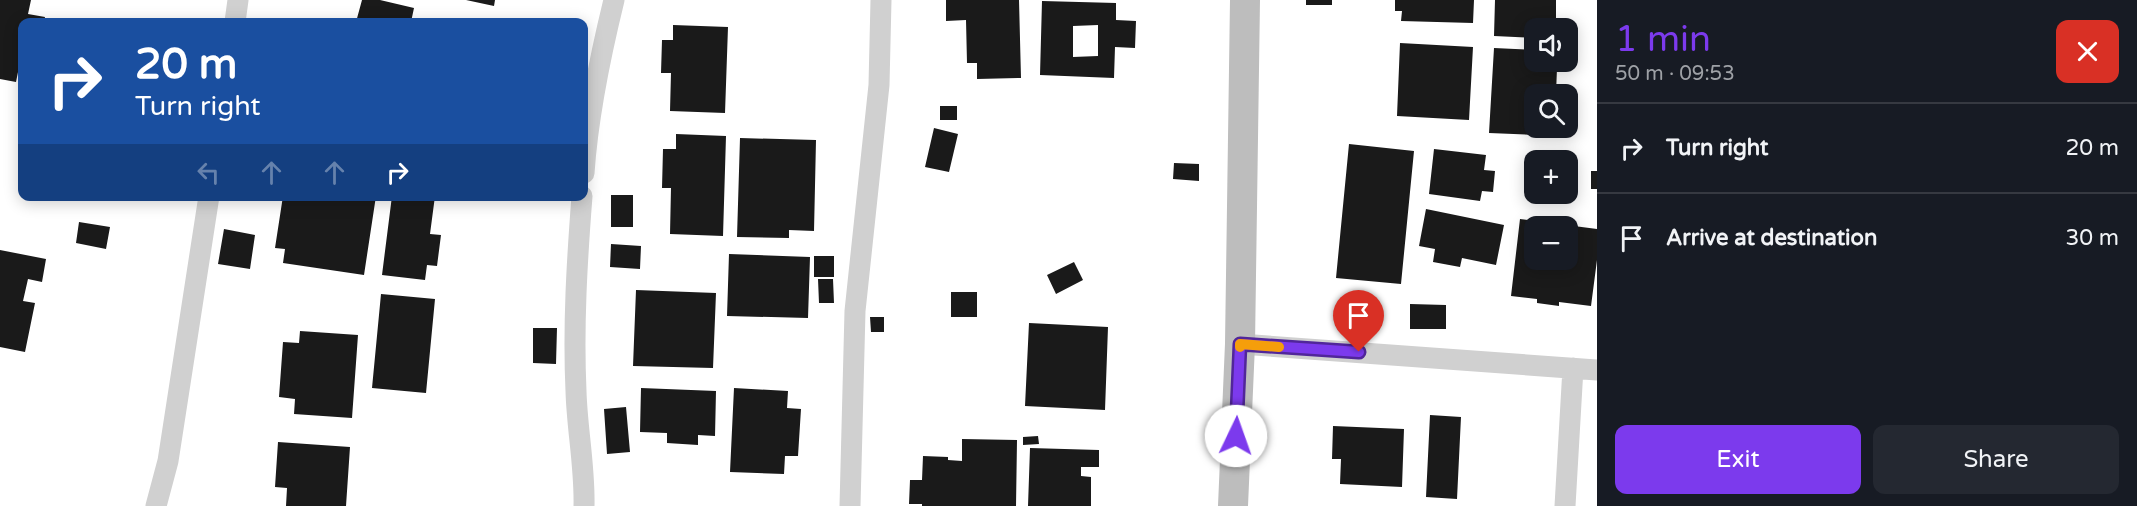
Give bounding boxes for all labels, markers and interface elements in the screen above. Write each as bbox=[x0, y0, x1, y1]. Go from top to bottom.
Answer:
map controls bbox=[1524, 18, 1578, 270]
button: sound bbox=[1524, 18, 1578, 72]
text: 1 min bbox=[1615, 18, 1711, 61]
button: close bbox=[2056, 20, 2119, 83]
text: 20 m bbox=[135, 39, 237, 90]
icon: right bbox=[36, 42, 114, 120]
text: 50 m · 09:53 bbox=[1615, 62, 1735, 86]
button: search bbox=[1524, 84, 1578, 138]
text: Turn right bbox=[135, 90, 261, 123]
icon: right bbox=[1615, 132, 1648, 165]
text: Turn right bbox=[1666, 135, 1768, 161]
text: 20 m bbox=[2065, 135, 2119, 161]
button: + bbox=[1524, 150, 1578, 204]
icon: left bbox=[192, 156, 225, 189]
icon: ahead bbox=[255, 156, 288, 189]
icon: ahead bbox=[318, 156, 351, 189]
icon: right bbox=[381, 156, 414, 189]
button: − bbox=[1524, 216, 1578, 270]
icon: arrive bbox=[1615, 222, 1648, 255]
text: Arrive at destination bbox=[1666, 225, 1877, 251]
text: 30 m bbox=[2065, 225, 2119, 251]
pin bbox=[1333, 290, 1384, 352]
icon: arrive bbox=[1342, 299, 1375, 332]
position arrow bbox=[1204, 404, 1268, 468]
button: Exit bbox=[1615, 425, 1861, 494]
button: Share bbox=[1873, 425, 2119, 494]

